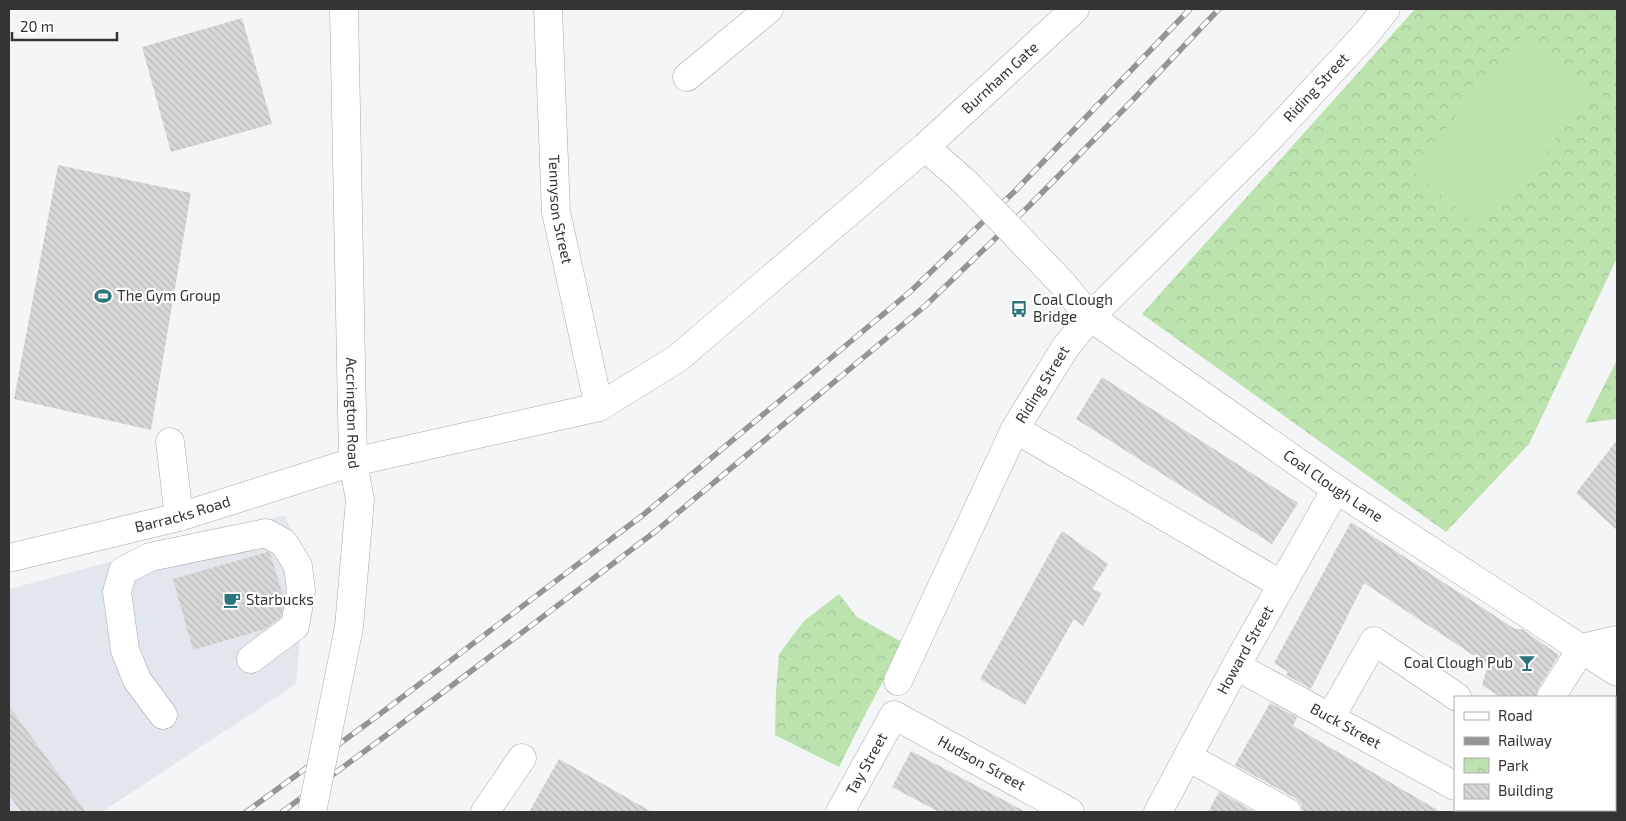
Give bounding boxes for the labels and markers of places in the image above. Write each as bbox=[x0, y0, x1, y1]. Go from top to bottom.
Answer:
sports icon: The Gym Group bbox=[93, 286, 113, 306]
place label: The Gym Group bbox=[117, 286, 221, 304]
place label: Coal Clough Bridge bbox=[1033, 290, 1113, 325]
bus stop icon: Coal Clough Bridge bbox=[1009, 299, 1029, 319]
cafe icon: Starbucks bbox=[222, 590, 242, 610]
place label: Starbucks bbox=[246, 590, 314, 608]
place label: Coal Clough Pub bbox=[1404, 653, 1513, 671]
bar icon: Coal Clough Pub bbox=[1517, 653, 1537, 673]

